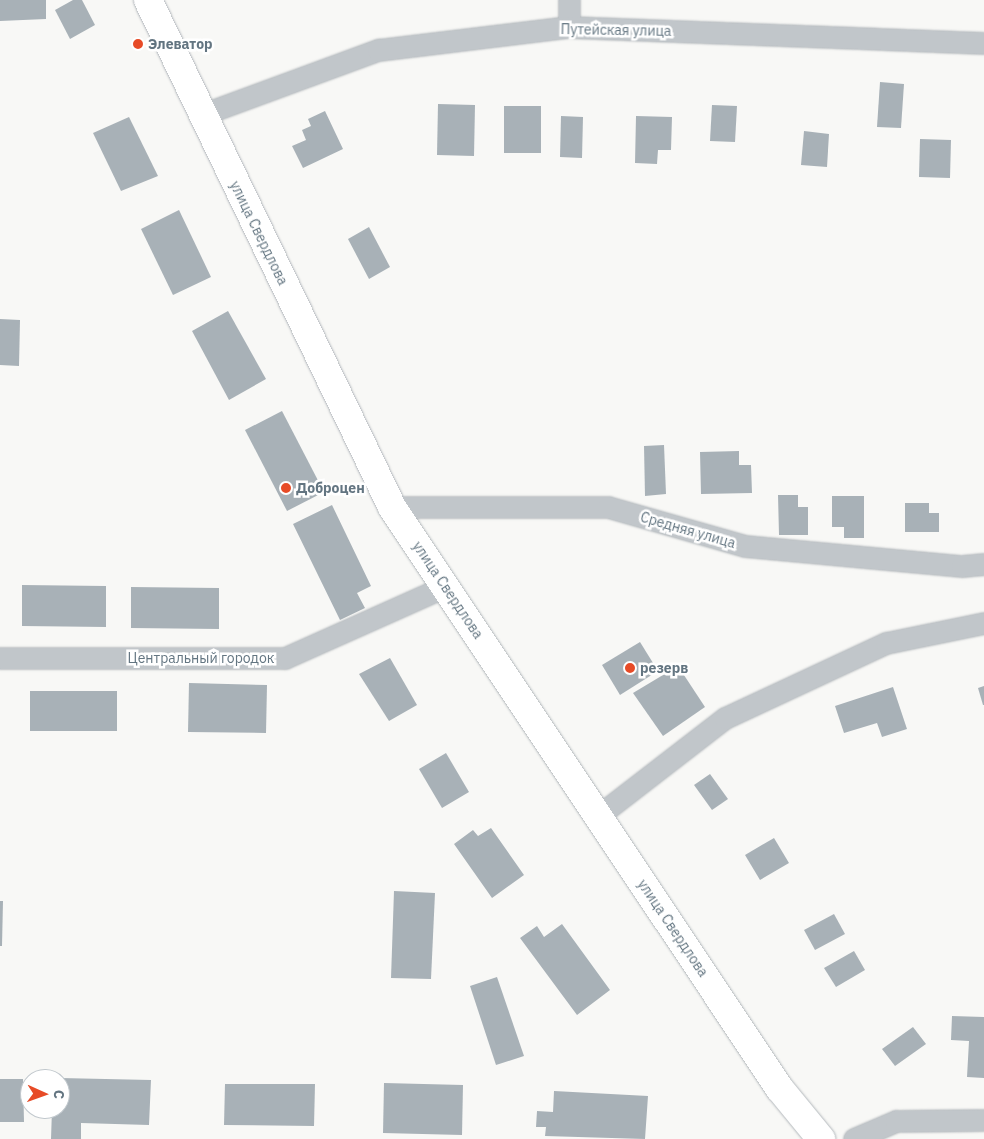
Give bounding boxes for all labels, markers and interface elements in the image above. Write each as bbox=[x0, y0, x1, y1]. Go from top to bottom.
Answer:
street label: Путейская улица bbox=[560, 21, 672, 39]
place label: Элеватор bbox=[148, 36, 213, 52]
marker: Элеватор bbox=[132, 38, 144, 50]
street label: улица Свердлова bbox=[227, 178, 291, 288]
place label: Доброцен bbox=[296, 480, 365, 496]
marker: Доброцен bbox=[280, 482, 292, 494]
street label: Средняя улица bbox=[639, 508, 737, 552]
street label: улица Свердлова bbox=[409, 538, 487, 642]
street label: Центральный городок bbox=[128, 650, 274, 666]
place label: резерв bbox=[640, 660, 688, 676]
marker: резерв bbox=[624, 662, 636, 674]
street label: улица Свердлова bbox=[634, 876, 712, 980]
north arrow bbox=[20, 1069, 70, 1119]
text: С bbox=[50, 1090, 68, 1099]

